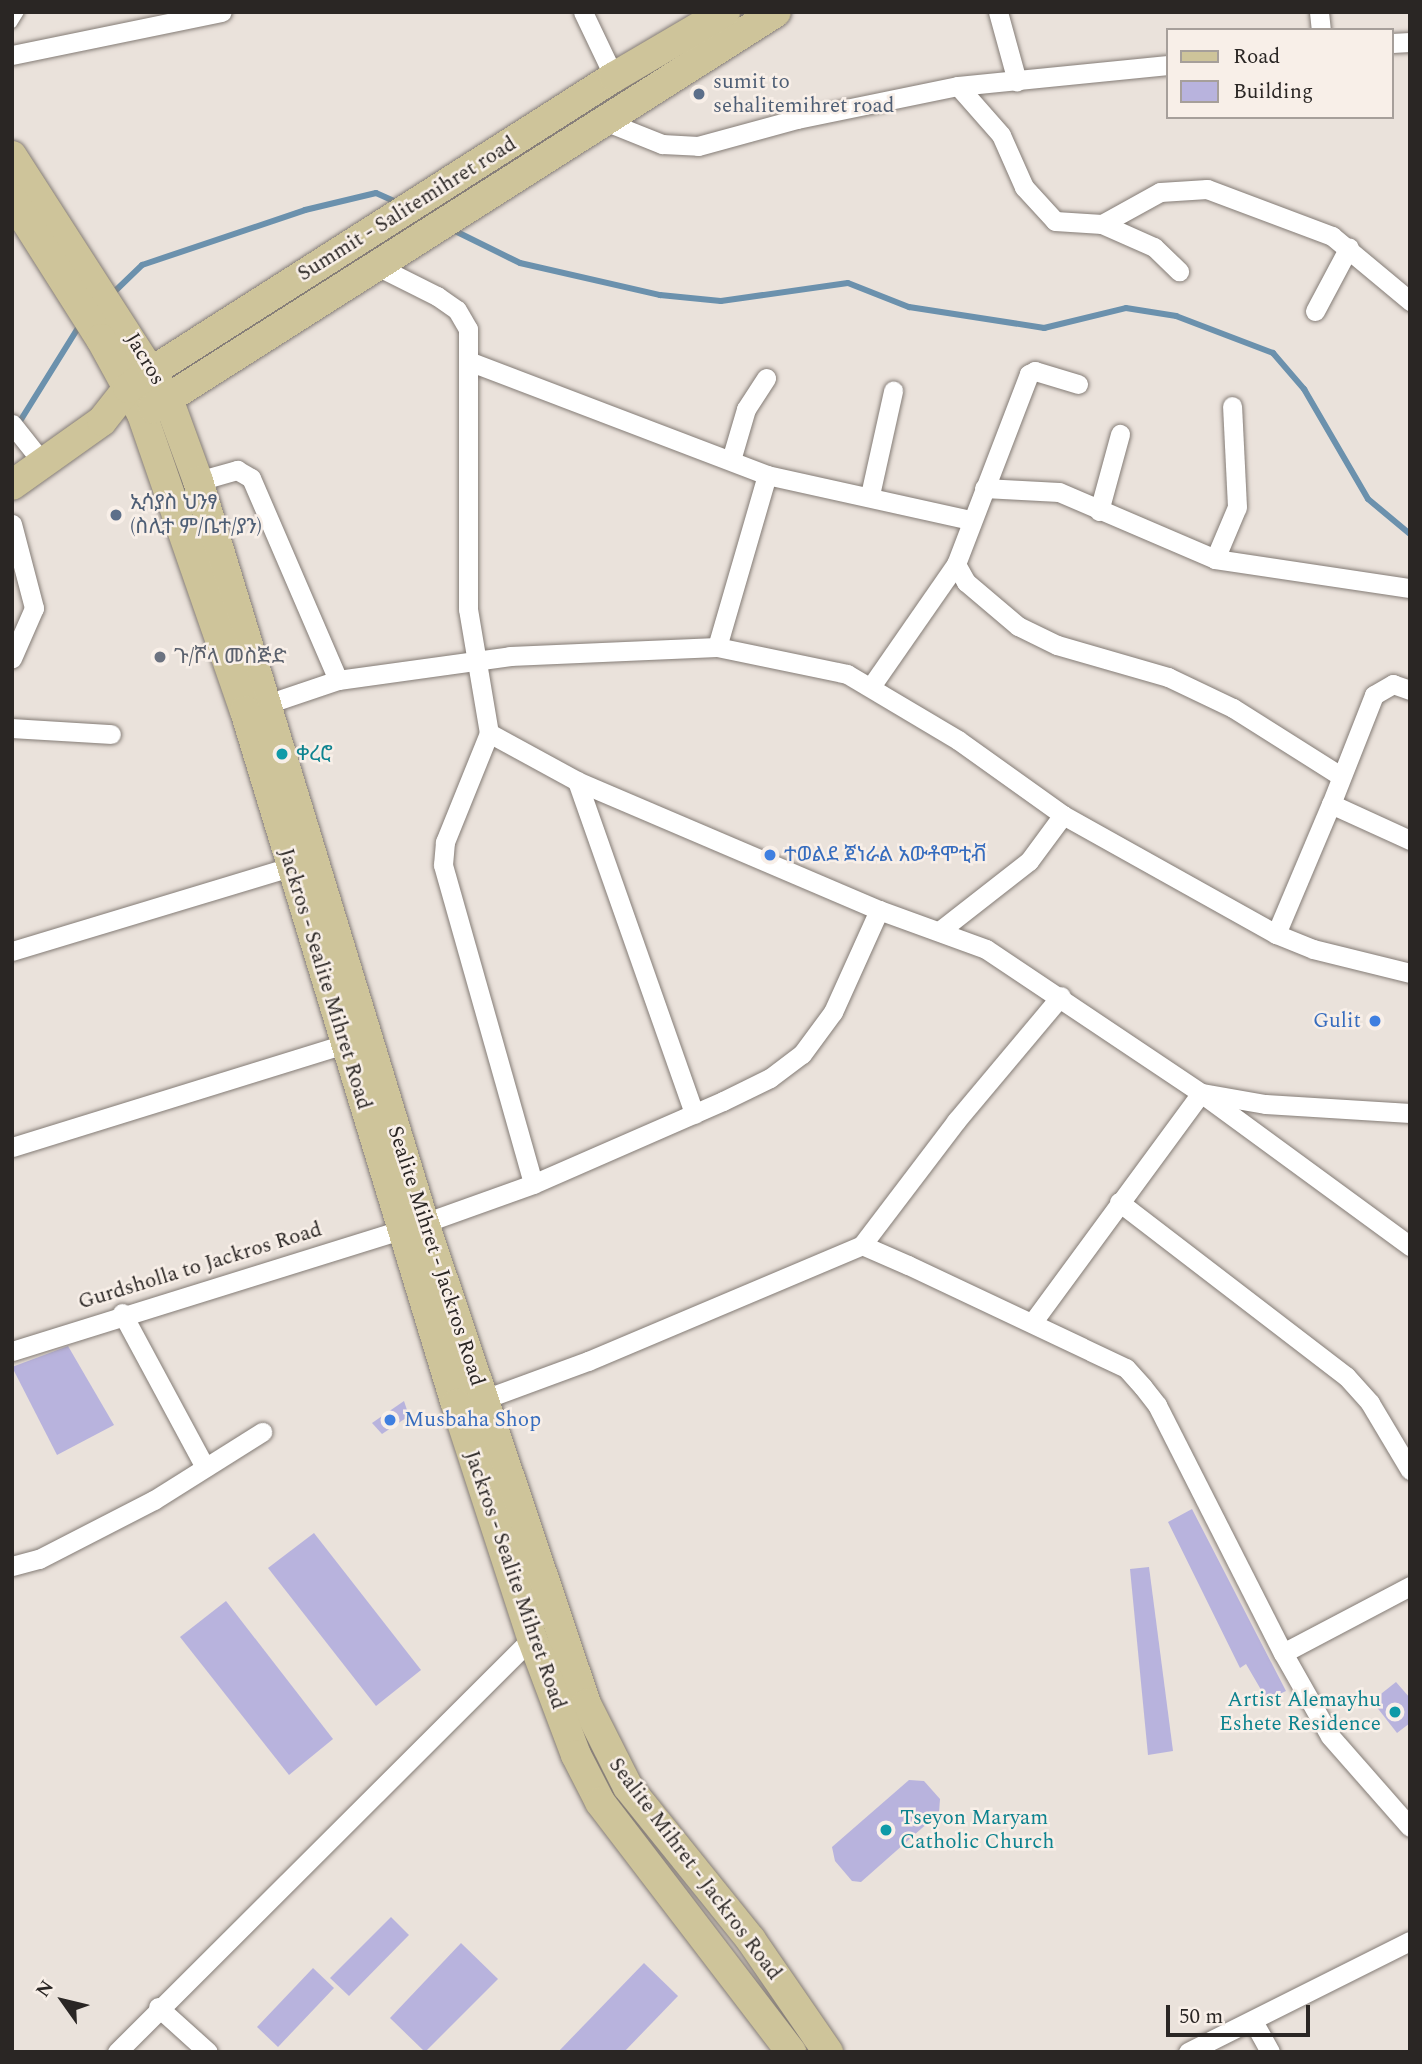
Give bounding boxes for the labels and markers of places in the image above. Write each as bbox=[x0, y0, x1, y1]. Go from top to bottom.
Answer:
place label: sumit to sehalitemihret road bbox=[713, 69, 895, 119]
marker: sumit to sehalitemihret road bbox=[691, 86, 707, 102]
place label: ኢሳያስ ህንፃ (ስሊተ ም/ቤተ/ያን) bbox=[130, 490, 262, 540]
marker: ኢሳያስ ህንፃ (ስሊተ ም/ቤተ/ያን) bbox=[108, 507, 124, 523]
place label: ጉ/ሾላ መስጅድ bbox=[174, 644, 287, 670]
marker: ጉ/ሾላ መስጅድ bbox=[152, 649, 168, 665]
place label: ቀረሮ bbox=[296, 741, 333, 767]
marker: ቀረሮ bbox=[274, 746, 290, 762]
place label: ተወልደ ጀነራል አውቶሞቲቭ bbox=[784, 842, 987, 868]
marker: ተወልደ ጀነራል አውቶሞቲቭ bbox=[762, 847, 778, 863]
place label: Gulit bbox=[1313, 1008, 1361, 1034]
marker: Gulit bbox=[1367, 1013, 1383, 1029]
place label: Musbaha Shop bbox=[404, 1407, 541, 1433]
marker: Musbaha Shop bbox=[382, 1412, 398, 1428]
place label: Artist Alemayhu Eshete Residence bbox=[1219, 1687, 1381, 1737]
marker: Artist Alemayhu Eshete Residence bbox=[1387, 1704, 1403, 1720]
place label: Tseyon Maryam Catholic Church bbox=[900, 1805, 1054, 1855]
marker: Tseyon Maryam Catholic Church bbox=[878, 1822, 894, 1838]

